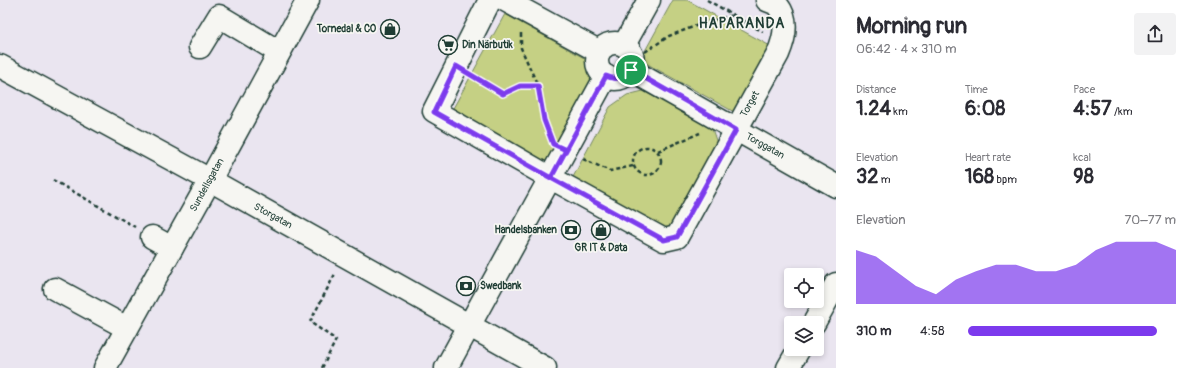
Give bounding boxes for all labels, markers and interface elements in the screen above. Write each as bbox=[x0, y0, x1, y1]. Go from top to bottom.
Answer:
text: Morning run bbox=[856, 12, 967, 40]
button: share bbox=[1134, 13, 1176, 55]
district label: HAPARANDA bbox=[699, 15, 785, 32]
shop icon: Tornedal & CO bbox=[379, 18, 401, 40]
place label: Tornedal & CO bbox=[316, 23, 377, 35]
supermarket icon: Din Närbutik bbox=[437, 34, 459, 56]
place label: Din Närbutik bbox=[462, 39, 514, 51]
text: 06:42 · 4 × 310 m bbox=[856, 41, 956, 57]
pin bbox=[614, 53, 648, 87]
icon: arrive bbox=[620, 59, 642, 81]
text: Distance bbox=[856, 83, 896, 96]
text: Time bbox=[965, 83, 988, 96]
text: Pace bbox=[1073, 83, 1095, 96]
street label: Torget bbox=[738, 88, 763, 119]
text: 1.24 bbox=[856, 96, 891, 121]
text: 6:08 bbox=[965, 96, 1005, 121]
text: 4:57 bbox=[1073, 96, 1112, 121]
text: km bbox=[891, 105, 908, 118]
text: /km bbox=[1112, 105, 1132, 118]
street label: Torggatan bbox=[744, 130, 787, 162]
text: Elevation bbox=[856, 151, 898, 164]
text: Heart rate bbox=[965, 151, 1011, 164]
text: kcal bbox=[1073, 151, 1091, 164]
street label: Sundellsgatan bbox=[187, 156, 227, 214]
text: 32 bbox=[856, 164, 878, 189]
text: 168 bbox=[965, 164, 994, 189]
text: 98 bbox=[1073, 164, 1094, 189]
text: m bbox=[878, 173, 891, 186]
text: bpm bbox=[994, 173, 1017, 186]
street label: Storgatan bbox=[252, 201, 295, 232]
text: Elevation bbox=[856, 212, 906, 228]
text: 70–77 m bbox=[1124, 212, 1176, 228]
bank icon: Handelsbanken bbox=[560, 219, 582, 241]
shop icon: GR IT & Data bbox=[590, 219, 612, 241]
place label: Handelsbanken bbox=[494, 224, 557, 236]
place label: GR IT & Data bbox=[575, 242, 628, 254]
map controls bbox=[784, 268, 824, 356]
button: locate bbox=[784, 268, 824, 308]
bank icon: Swedbank bbox=[455, 275, 477, 297]
place label: Swedbank bbox=[480, 280, 522, 292]
button: layers bbox=[784, 316, 824, 356]
text: 310 m bbox=[856, 323, 892, 339]
text: 4:58 bbox=[920, 323, 945, 339]

